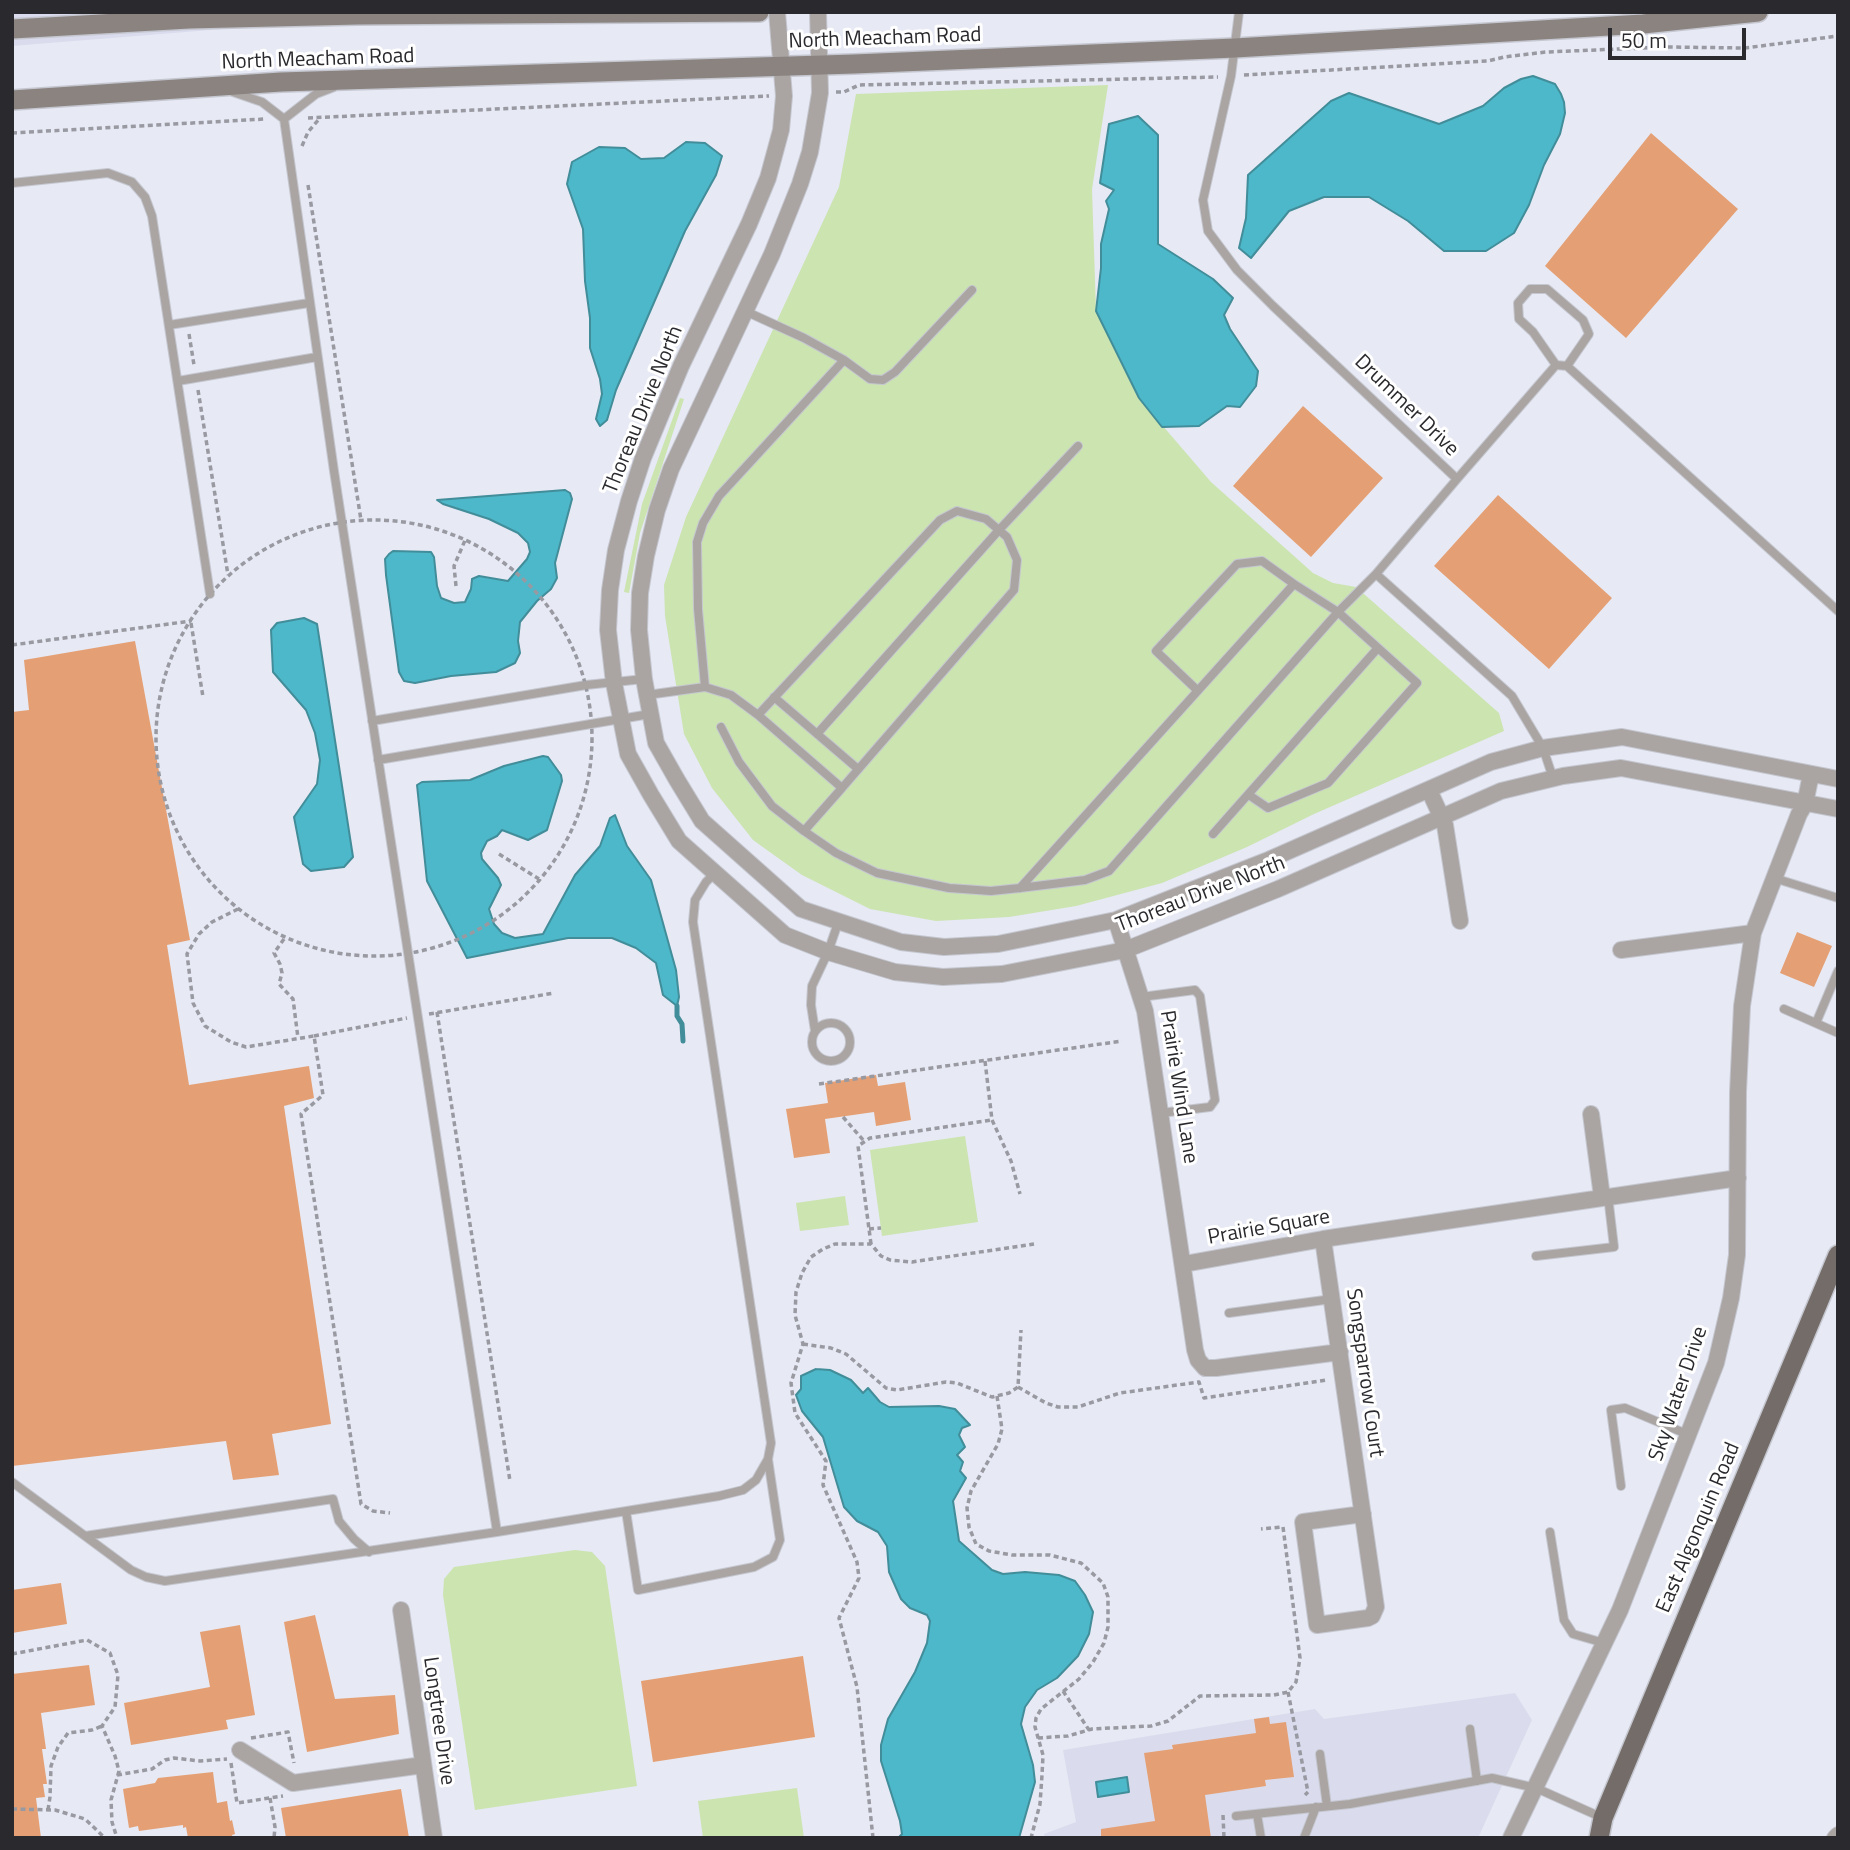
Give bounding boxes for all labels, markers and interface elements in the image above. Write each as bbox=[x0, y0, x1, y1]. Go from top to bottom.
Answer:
scale bar bbox=[1612, 14, 1750, 58]
street label: North Meacham Road bbox=[788, 23, 982, 55]
text: 50 m bbox=[1621, 24, 1667, 56]
street label: North Meacham Road bbox=[221, 44, 415, 76]
street label: Thoreau Drive North bbox=[599, 322, 689, 498]
street label: Drummer Drive bbox=[1349, 350, 1463, 462]
street label: Thoreau Drive North bbox=[1113, 851, 1289, 939]
street label: Prairie Wind Lane bbox=[1153, 1009, 1203, 1165]
street label: Prairie Square bbox=[1206, 1205, 1332, 1251]
street label: Songsparrow Court bbox=[1340, 1287, 1388, 1459]
street label: Sky Water Drive bbox=[1644, 1323, 1714, 1465]
street label: East Algonquin Road bbox=[1652, 1439, 1746, 1617]
street label: Longtree Drive bbox=[417, 1655, 459, 1787]

